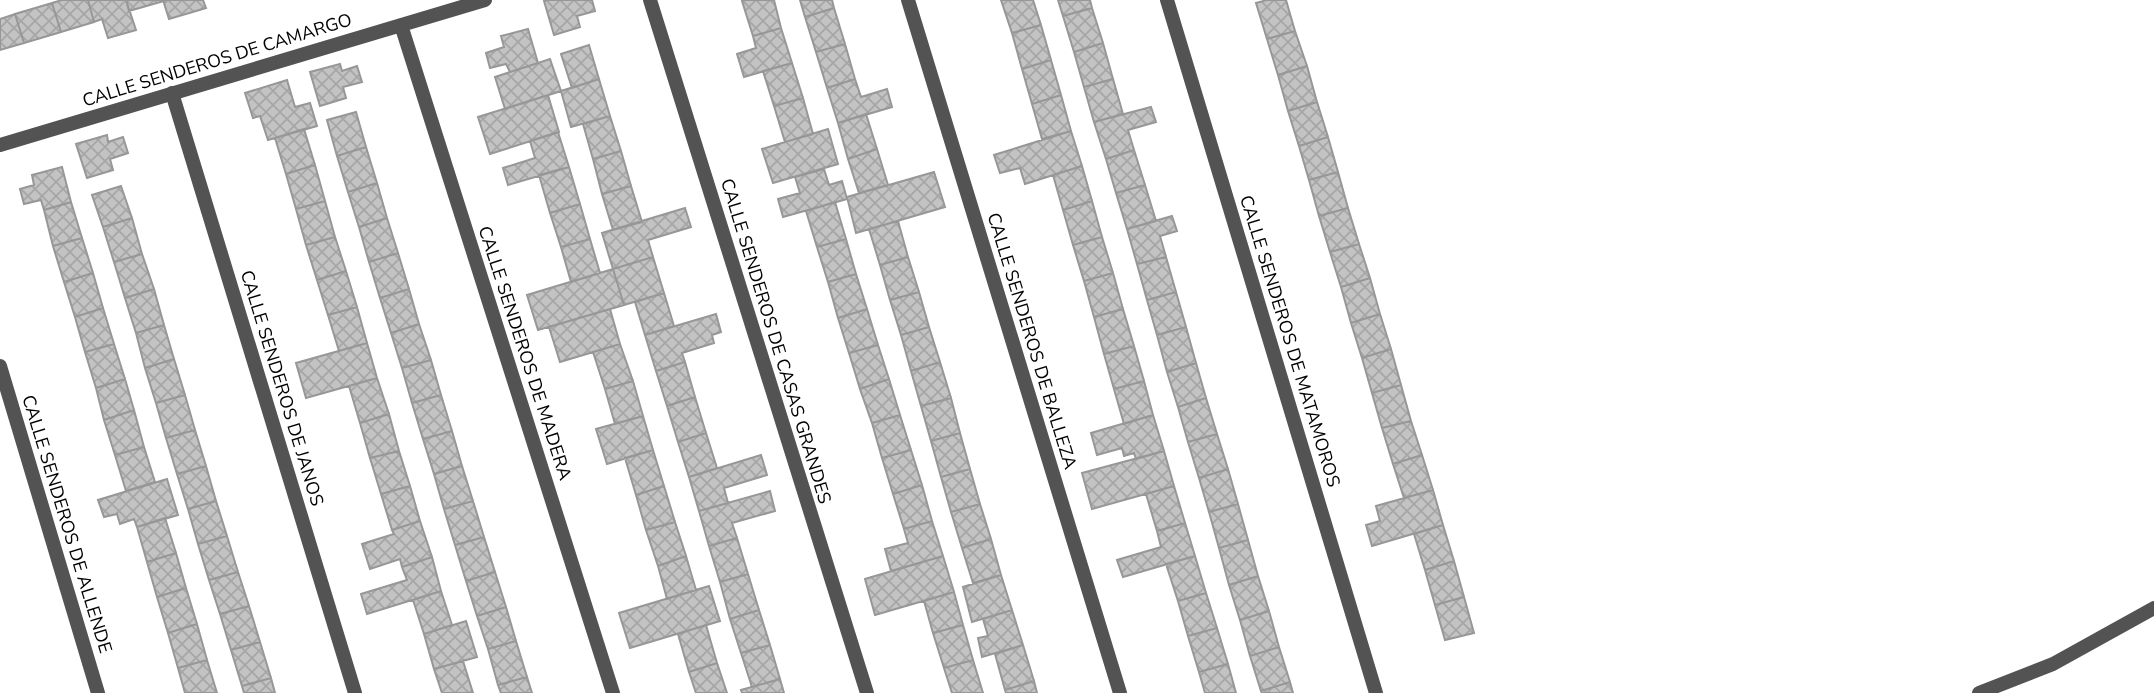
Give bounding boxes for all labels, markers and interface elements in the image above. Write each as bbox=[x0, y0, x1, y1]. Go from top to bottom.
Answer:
street label: CALLE SENDEROS DE CAMARGO bbox=[79, 8, 355, 112]
street label: CALLE SENDEROS DE CASAS GRANDES bbox=[715, 175, 837, 507]
street label: CALLE SENDEROS DE MATAMOROS bbox=[1234, 192, 1346, 490]
street label: CALLE SENDEROS DE BALLEZA bbox=[981, 210, 1083, 472]
street label: CALLE SENDEROS DE MADERA bbox=[473, 223, 577, 483]
street label: CALLE SENDEROS DE JANOS bbox=[235, 267, 329, 509]
street label: CALLE SENDEROS DE ALLENDE bbox=[16, 392, 118, 656]

